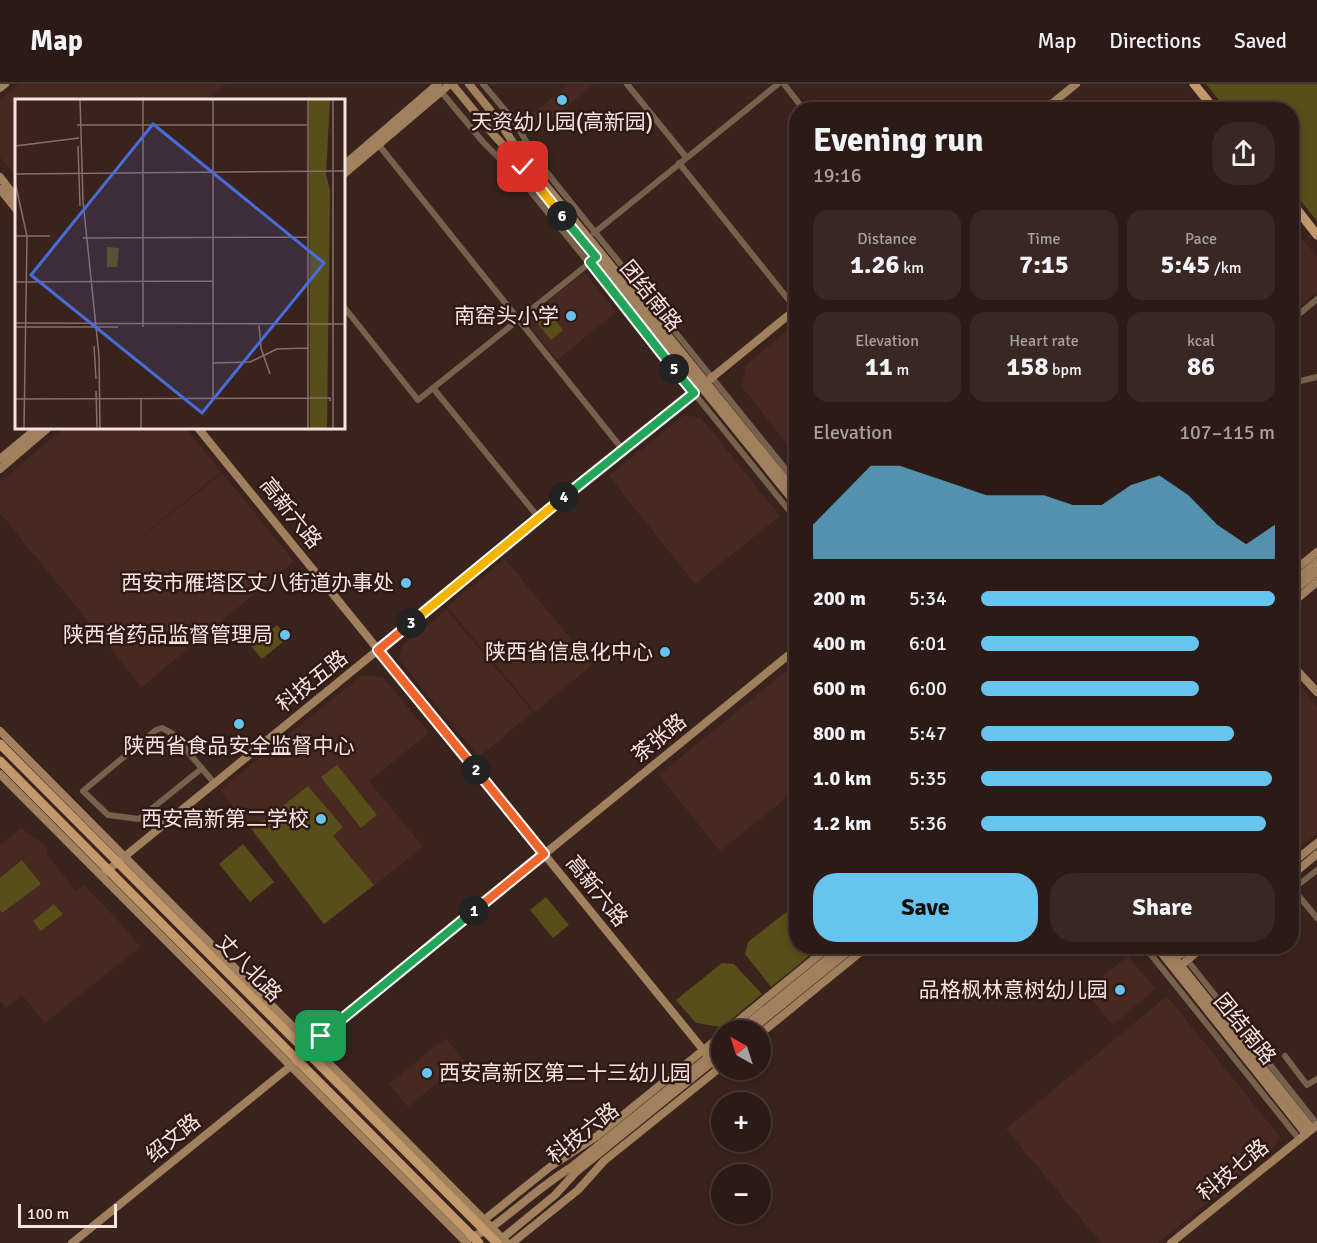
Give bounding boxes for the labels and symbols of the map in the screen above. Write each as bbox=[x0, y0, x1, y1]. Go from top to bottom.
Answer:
marker: 天资幼儿园(高新园) bbox=[555, 93, 569, 107]
inset map bbox=[15, 99, 345, 429]
place label: 天资幼儿园(高新园) bbox=[471, 109, 653, 135]
pin bbox=[497, 141, 548, 192]
pin: 6 bbox=[547, 201, 577, 231]
street label: 团结南路 bbox=[614, 255, 688, 337]
place label: 南窑头小学 bbox=[454, 303, 559, 329]
marker: 南窑头小学 bbox=[564, 309, 578, 323]
pin: 5 bbox=[659, 354, 689, 384]
street label: 高新六路 bbox=[254, 472, 328, 554]
pin: 4 bbox=[549, 482, 579, 512]
place label: 西安市雁塔区丈八街道办事处 bbox=[121, 570, 394, 596]
marker: 西安市雁塔区丈八街道办事处 bbox=[399, 576, 413, 590]
pin: 3 bbox=[396, 608, 426, 638]
place label: 陕西省药品监督管理局 bbox=[63, 622, 273, 648]
marker: 陕西省药品监督管理局 bbox=[278, 628, 292, 642]
place label: 陕西省信息化中心 bbox=[485, 639, 653, 665]
street label: 科技五路 bbox=[271, 644, 353, 718]
marker: 陕西省信息化中心 bbox=[658, 645, 672, 659]
street label: 茶张路 bbox=[626, 708, 692, 768]
marker: 陕西省食品安全监督中心 bbox=[232, 717, 246, 731]
place label: 陕西省食品安全监督中心 bbox=[124, 733, 355, 759]
pin: 2 bbox=[461, 755, 491, 785]
place label: 西安高新第二学校 bbox=[141, 806, 309, 832]
marker: 西安高新第二学校 bbox=[314, 812, 328, 826]
street label: 高新六路 bbox=[560, 850, 634, 932]
pin: 1 bbox=[459, 896, 489, 926]
street label: 丈八北路 bbox=[210, 929, 288, 1007]
place label: 品格枫林意树幼儿园 bbox=[919, 977, 1108, 1003]
marker: 品格枫林意树幼儿园 bbox=[1113, 983, 1127, 997]
street label: 团结南路 bbox=[1208, 988, 1282, 1070]
pin bbox=[295, 1010, 346, 1061]
north arrow bbox=[711, 1020, 771, 1080]
place label: 西安高新区第二十三幼儿园 bbox=[439, 1060, 691, 1086]
marker: 西安高新区第二十三幼儿园 bbox=[420, 1066, 434, 1080]
street label: 科技六路 bbox=[542, 1097, 624, 1169]
street label: 绍文路 bbox=[140, 1108, 206, 1168]
street label: 科技七路 bbox=[1192, 1133, 1274, 1207]
scale bar bbox=[18, 1201, 117, 1228]

